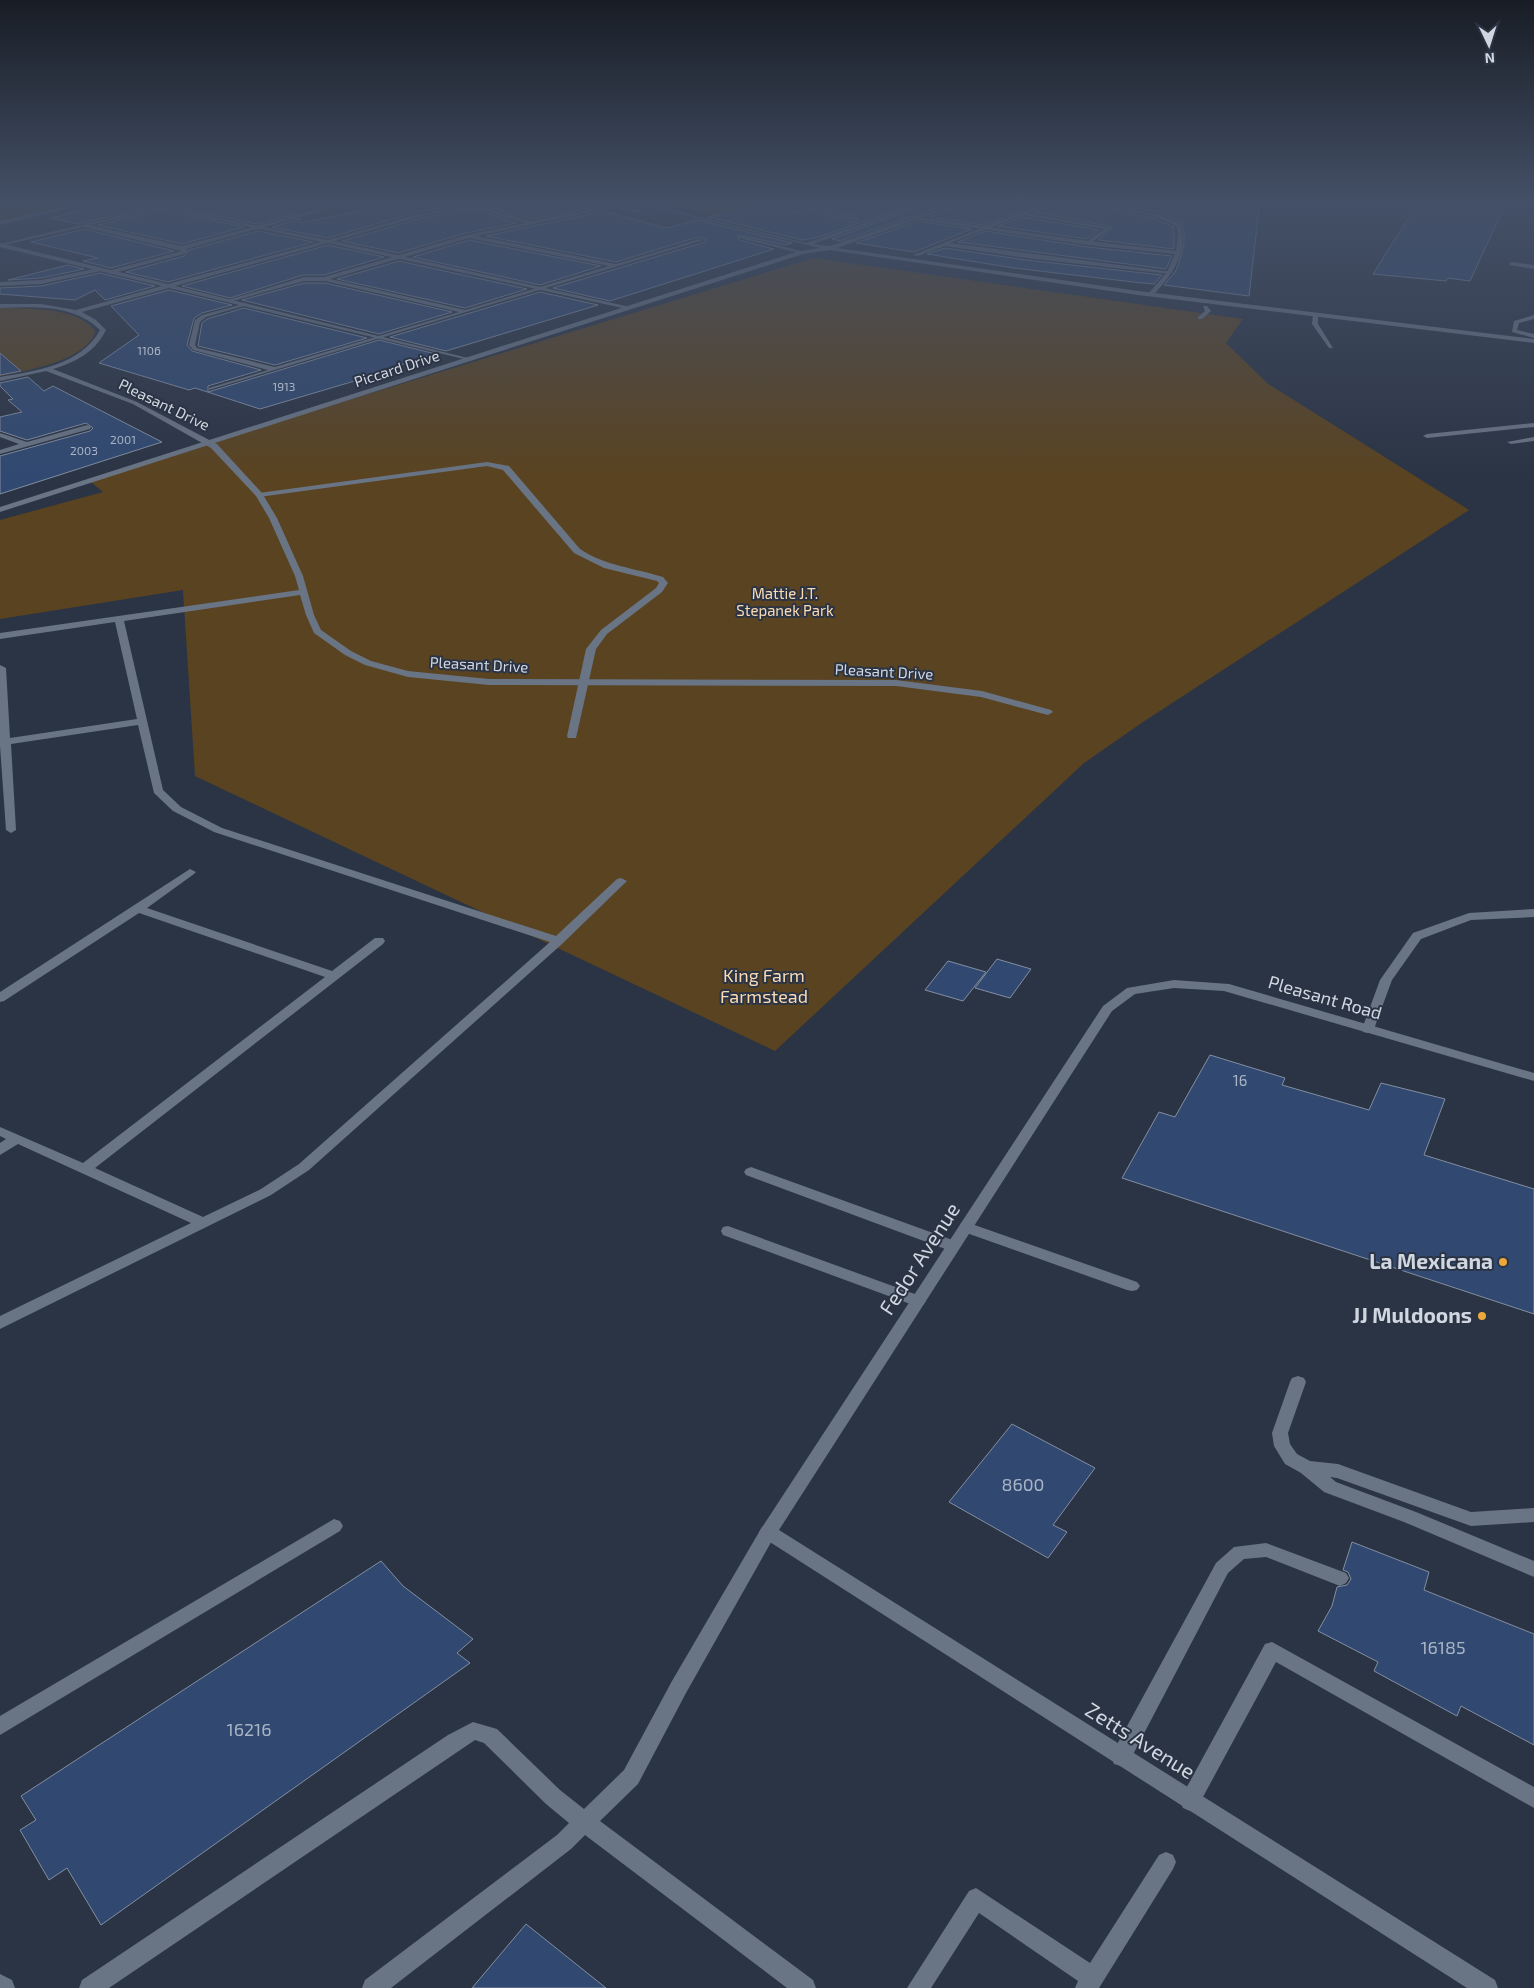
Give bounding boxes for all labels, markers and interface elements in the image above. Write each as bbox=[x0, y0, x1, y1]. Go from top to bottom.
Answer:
north arrow bbox=[1464, 20, 1514, 70]
text: N bbox=[1484, 50, 1496, 67]
house number: 1106 bbox=[137, 343, 161, 357]
street label: Piccard Drive bbox=[352, 346, 442, 390]
street label: Pleasant Drive bbox=[116, 374, 213, 434]
house number: 1913 bbox=[272, 379, 296, 393]
house number: 2001 bbox=[110, 432, 136, 446]
house number: 2003 bbox=[70, 443, 98, 457]
park label: Mattie J.T. Stepanek Park bbox=[736, 584, 834, 619]
street label: Pleasant Drive bbox=[429, 652, 529, 676]
street label: Pleasant Drive bbox=[834, 659, 934, 683]
park label: King Farm Farmstead bbox=[720, 964, 808, 1007]
street label: Pleasant Road bbox=[1266, 970, 1385, 1024]
house number: 16 bbox=[1233, 1071, 1247, 1089]
street label: Fedor Avenue bbox=[873, 1197, 964, 1319]
place label: La Mexicana bbox=[1369, 1248, 1493, 1273]
marker: La Mexicana bbox=[1497, 1256, 1509, 1268]
place label: JJ Muldoons bbox=[1352, 1302, 1472, 1327]
marker: JJ Muldoons bbox=[1476, 1310, 1488, 1322]
house number: 8600 bbox=[1002, 1473, 1044, 1495]
house number: 16185 bbox=[1420, 1636, 1466, 1658]
street label: Zetts Avenue bbox=[1081, 1696, 1200, 1783]
house number: 16216 bbox=[226, 1718, 272, 1740]

